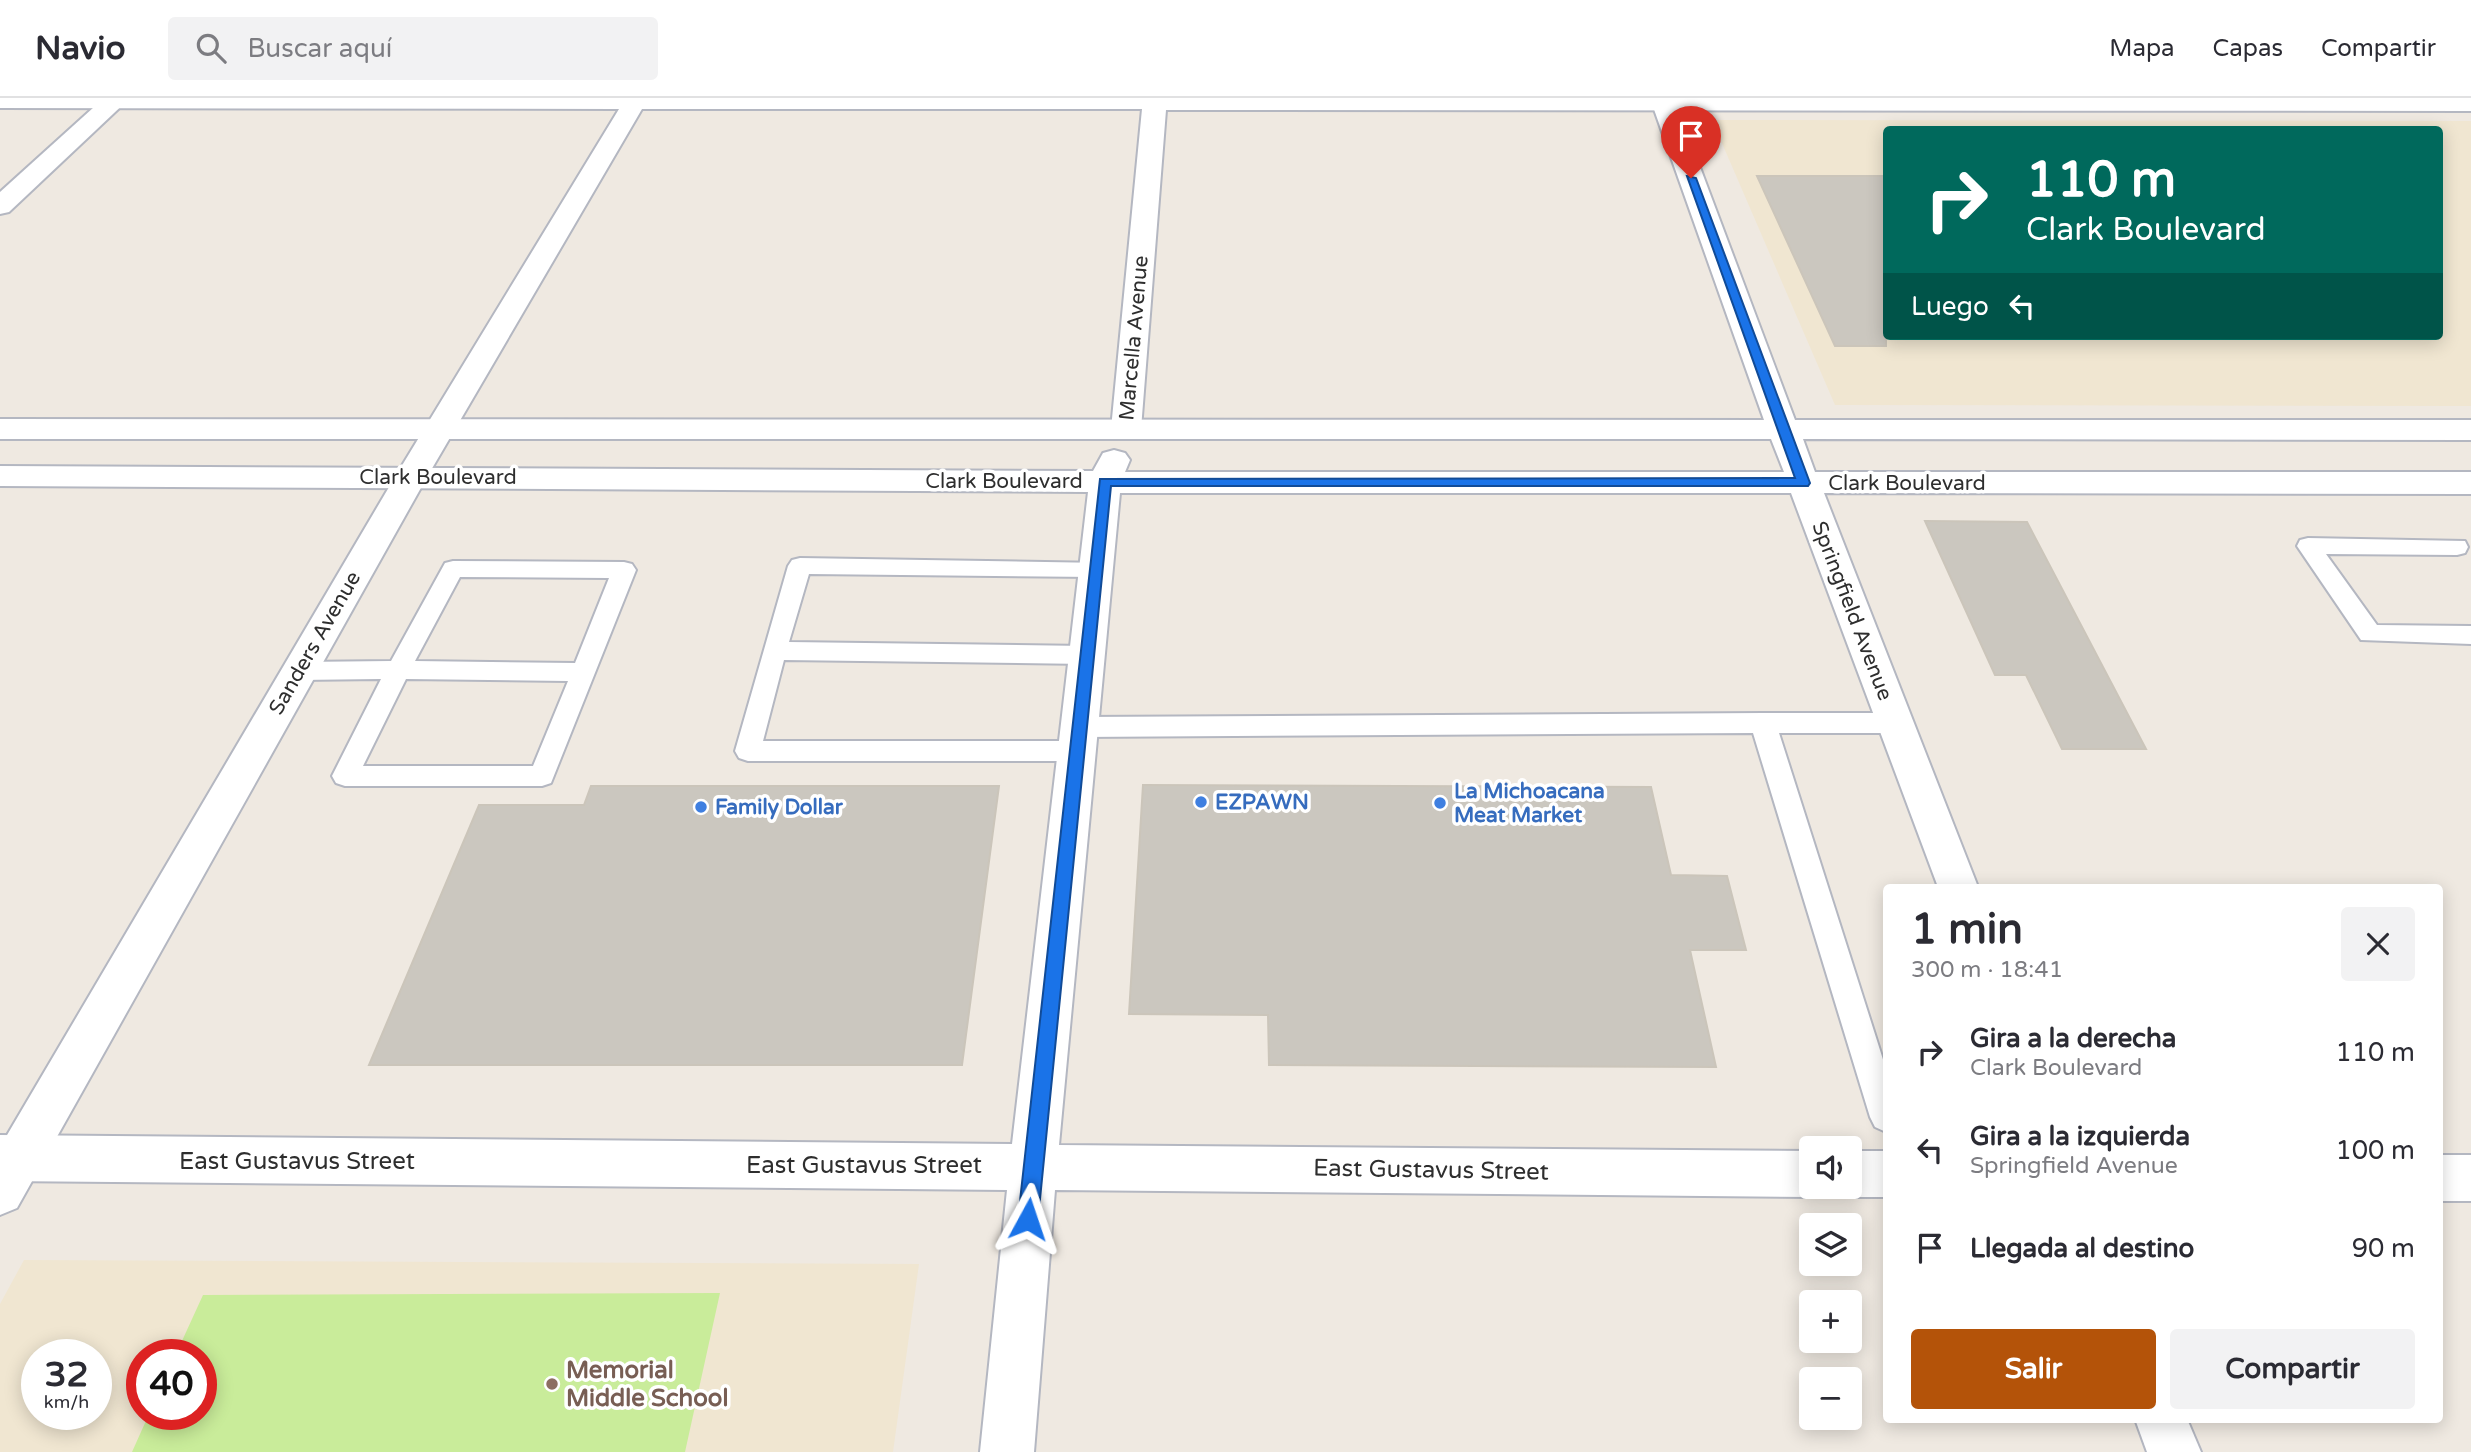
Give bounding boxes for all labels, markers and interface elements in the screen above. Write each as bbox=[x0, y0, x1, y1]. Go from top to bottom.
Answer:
search box bbox=[168, 17, 658, 80]
text: Navio bbox=[35, 29, 126, 68]
icon: search bbox=[192, 29, 230, 67]
text: Buscar aquí bbox=[248, 33, 392, 64]
text: Mapa bbox=[2109, 34, 2175, 63]
text: Capas bbox=[2213, 34, 2283, 63]
text: Compartir bbox=[2321, 34, 2436, 63]
pin bbox=[1661, 106, 1721, 178]
icon: arrive bbox=[1672, 117, 1710, 155]
text: 110 m bbox=[2026, 151, 2176, 210]
icon: right bbox=[1911, 154, 2002, 245]
text: Clark Boulevard bbox=[2026, 211, 2266, 249]
street label: Marcella Avenue bbox=[1114, 254, 1154, 422]
icon: left bbox=[2003, 287, 2041, 325]
text: Luego bbox=[1911, 291, 1989, 322]
street label: Clark Boulevard bbox=[359, 465, 517, 490]
street label: Clark Boulevard bbox=[925, 469, 1083, 494]
street label: Clark Boulevard bbox=[1828, 471, 1986, 496]
street label: Springfield Avenue bbox=[1806, 518, 1898, 704]
street label: Sanders Avenue bbox=[264, 567, 366, 719]
place label: La Michoacana Meat Market bbox=[1454, 779, 1605, 828]
place label: EZPAWN bbox=[1215, 790, 1309, 815]
marker: EZPAWN bbox=[1193, 794, 1209, 810]
place label: Family Dollar bbox=[715, 795, 844, 820]
marker: La Michoacana Meat Market bbox=[1432, 795, 1448, 811]
marker: Family Dollar bbox=[693, 799, 709, 815]
text: 1 min bbox=[1911, 904, 2023, 955]
button: close bbox=[2341, 907, 2415, 981]
text: 300 m · 18:41 bbox=[1911, 956, 2063, 984]
text: Gira a la derecha bbox=[1970, 1023, 2176, 1054]
icon: right bbox=[1911, 1033, 1949, 1071]
text: 110 m bbox=[2335, 1037, 2415, 1068]
text: Clark Boulevard bbox=[1970, 1054, 2142, 1082]
text: Gira a la izquierda bbox=[1970, 1121, 2190, 1152]
icon: left bbox=[1911, 1131, 1949, 1169]
text: 100 m bbox=[2335, 1135, 2415, 1166]
map controls bbox=[1799, 1136, 1862, 1430]
button: sound bbox=[1799, 1136, 1862, 1199]
street label: East Gustavus Street bbox=[179, 1147, 415, 1176]
street label: East Gustavus Street bbox=[746, 1151, 982, 1180]
text: Springfield Avenue bbox=[1970, 1152, 2178, 1180]
street label: East Gustavus Street bbox=[1313, 1153, 1549, 1187]
position arrow bbox=[991, 1182, 1065, 1256]
button: layers bbox=[1799, 1213, 1862, 1276]
icon: arrive bbox=[1911, 1229, 1949, 1267]
text: Llegada al destino bbox=[1970, 1233, 2194, 1264]
text: 90 m bbox=[2352, 1233, 2415, 1264]
button: + bbox=[1799, 1290, 1862, 1353]
button: Salir bbox=[1911, 1329, 2156, 1409]
button: Compartir bbox=[2170, 1329, 2415, 1409]
speed limit sign: 40 bbox=[126, 1339, 217, 1430]
text: 32 bbox=[45, 1354, 88, 1396]
place label: Memorial Middle School bbox=[566, 1356, 728, 1413]
button: − bbox=[1799, 1367, 1862, 1430]
marker: Memorial Middle School bbox=[544, 1376, 560, 1392]
text: km/h bbox=[44, 1391, 89, 1413]

